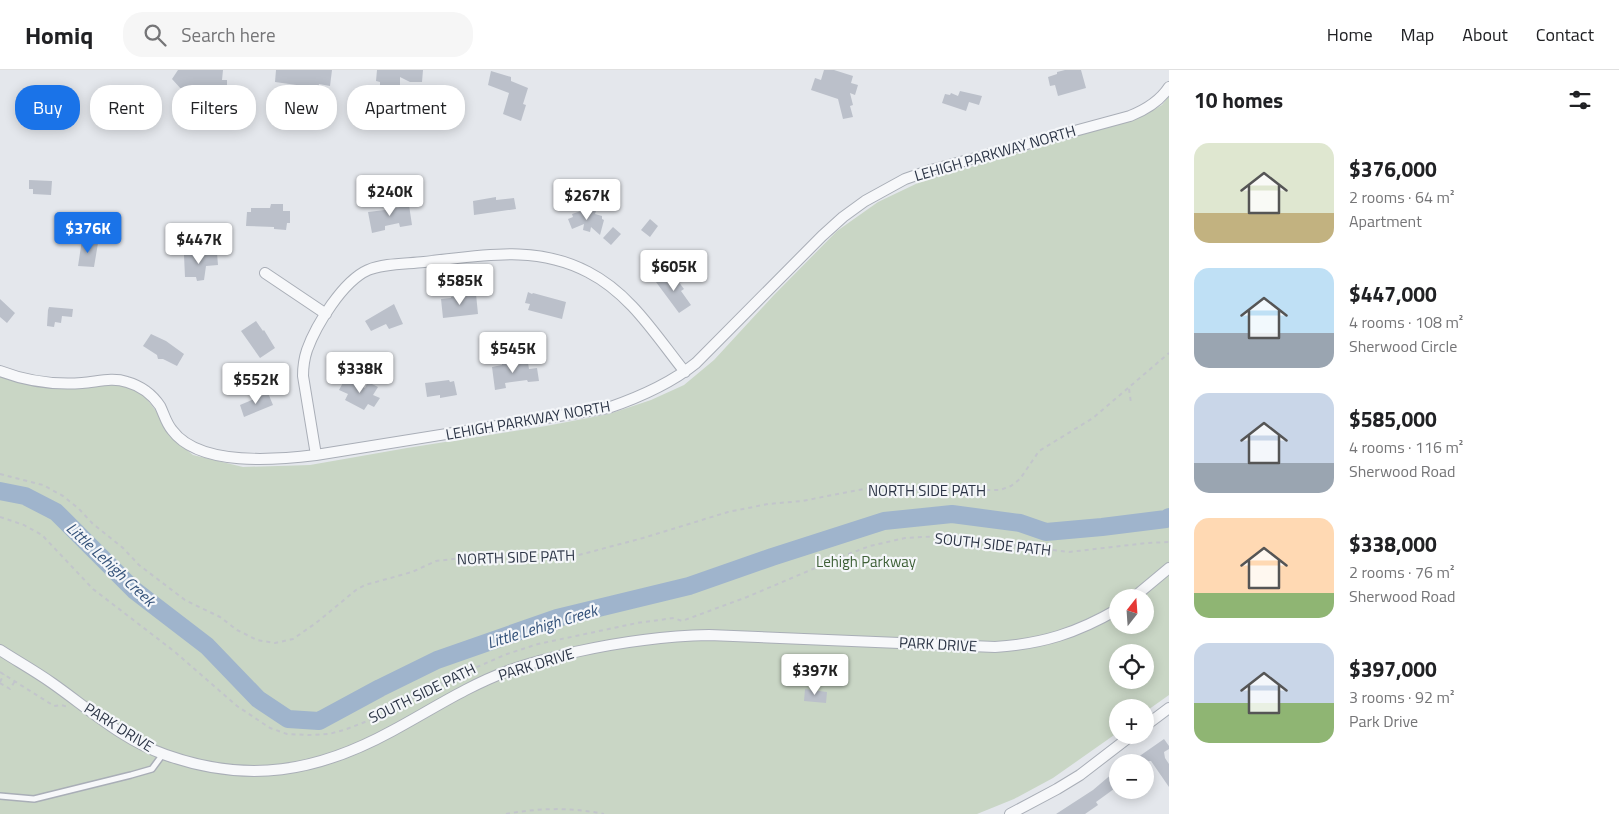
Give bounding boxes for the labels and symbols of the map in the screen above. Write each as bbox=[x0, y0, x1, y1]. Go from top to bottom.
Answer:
street label: LEHIGH PARKWAY NORTH bbox=[912, 119, 1078, 187]
pin: $240K bbox=[355, 174, 425, 217]
pin: $267K bbox=[552, 178, 622, 221]
pin: $376K bbox=[53, 212, 123, 254]
pin: $447K bbox=[164, 222, 234, 265]
pin: $605K bbox=[639, 250, 709, 292]
pin: $585K bbox=[425, 264, 495, 306]
pin: $545K bbox=[478, 332, 548, 374]
pin: $338K bbox=[325, 352, 395, 394]
pin: $552K bbox=[221, 362, 291, 405]
street label: LEHIGH PARKWAY NORTH bbox=[444, 394, 612, 446]
street label: NORTH SIDE PATH bbox=[868, 479, 986, 502]
water label: Little Lehigh Creek bbox=[61, 516, 162, 613]
street label: SOUTH SIDE PATH bbox=[934, 526, 1052, 562]
street label: NORTH SIDE PATH bbox=[457, 543, 575, 571]
park label: Lehigh Parkway bbox=[816, 550, 916, 573]
north arrow bbox=[1109, 589, 1154, 634]
water label: Little Lehigh Creek bbox=[484, 597, 602, 654]
street label: PARK DRIVE bbox=[898, 630, 978, 658]
street label: PARK DRIVE bbox=[495, 642, 577, 686]
pin: $397K bbox=[780, 654, 850, 696]
street label: SOUTH SIDE PATH bbox=[364, 657, 480, 729]
street label: PARK DRIVE bbox=[80, 697, 158, 757]

